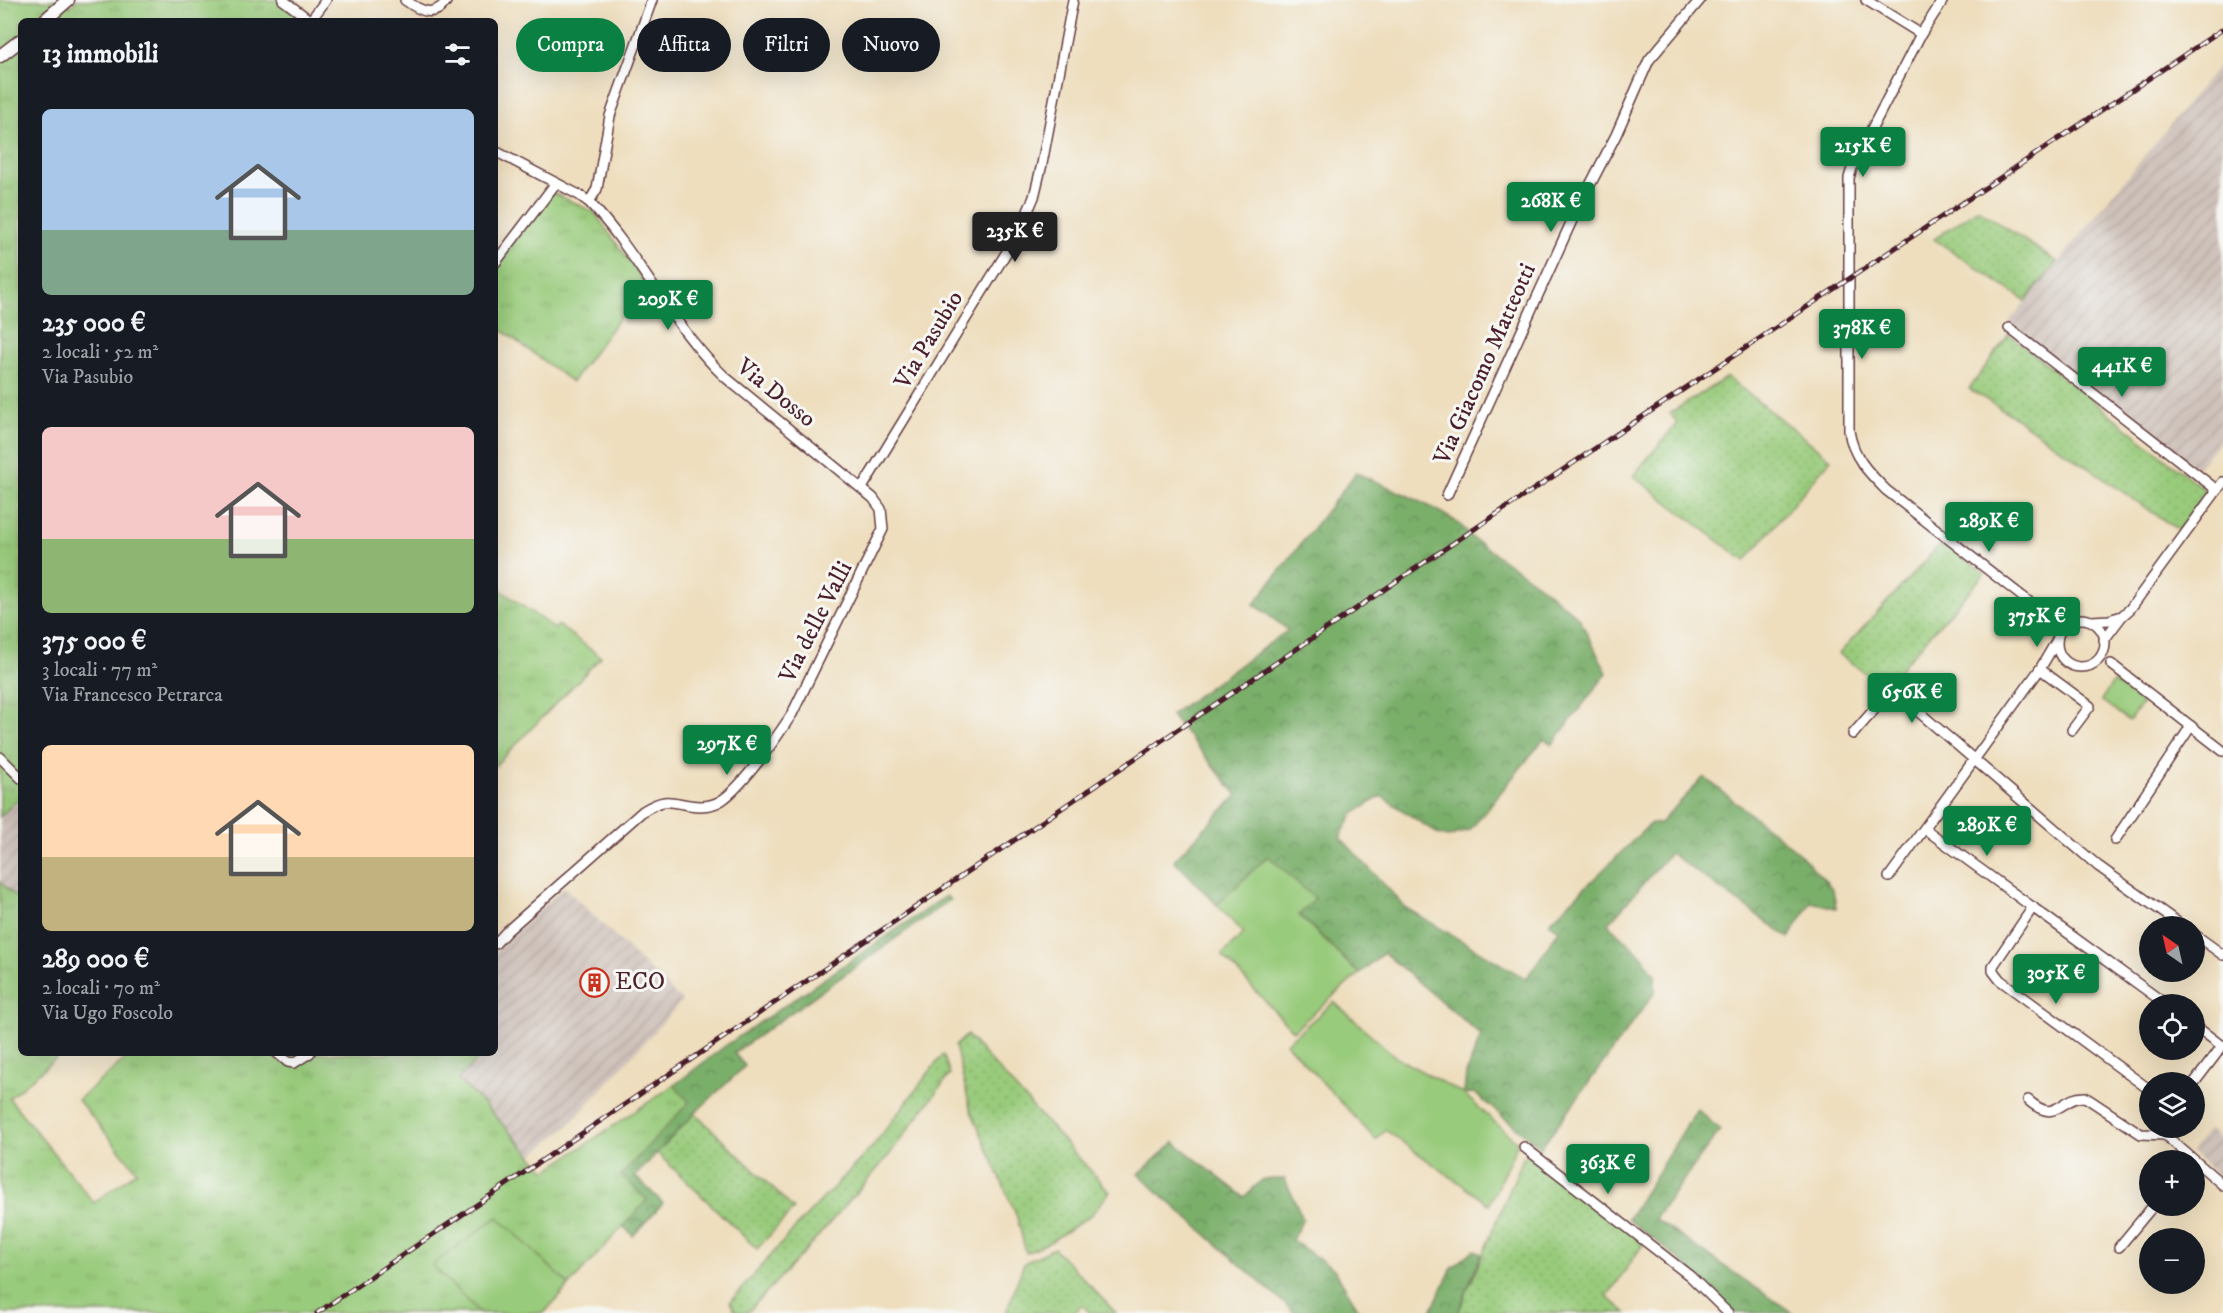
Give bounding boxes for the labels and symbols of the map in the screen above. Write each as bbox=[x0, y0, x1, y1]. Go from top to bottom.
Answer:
pin: 215K € bbox=[1814, 127, 1912, 178]
pin: 268K € bbox=[1502, 182, 1600, 233]
pin: 235K € bbox=[966, 212, 1064, 263]
street label: Via Giacomo Matteotti bbox=[1427, 259, 1543, 470]
pin: 209K € bbox=[619, 280, 717, 331]
street label: Via Pasubio bbox=[887, 285, 970, 395]
pin: 378K € bbox=[1813, 309, 1911, 360]
pin: 441K € bbox=[2073, 347, 2171, 398]
street label: Via Dosso bbox=[729, 351, 822, 434]
pin: 289K € bbox=[1940, 502, 2038, 553]
street label: Via delle Valli bbox=[772, 556, 859, 689]
pin: 375K € bbox=[1988, 597, 2086, 648]
pin: 656K € bbox=[1863, 673, 1961, 724]
pin: 297K € bbox=[678, 725, 776, 776]
pin: 289K € bbox=[1938, 806, 2036, 857]
north arrow bbox=[2139, 916, 2205, 982]
pin: 305K € bbox=[2007, 954, 2105, 1005]
building icon: ECO bbox=[578, 966, 610, 998]
place label: ECO bbox=[615, 967, 665, 997]
pin: 363K € bbox=[1559, 1144, 1657, 1195]

